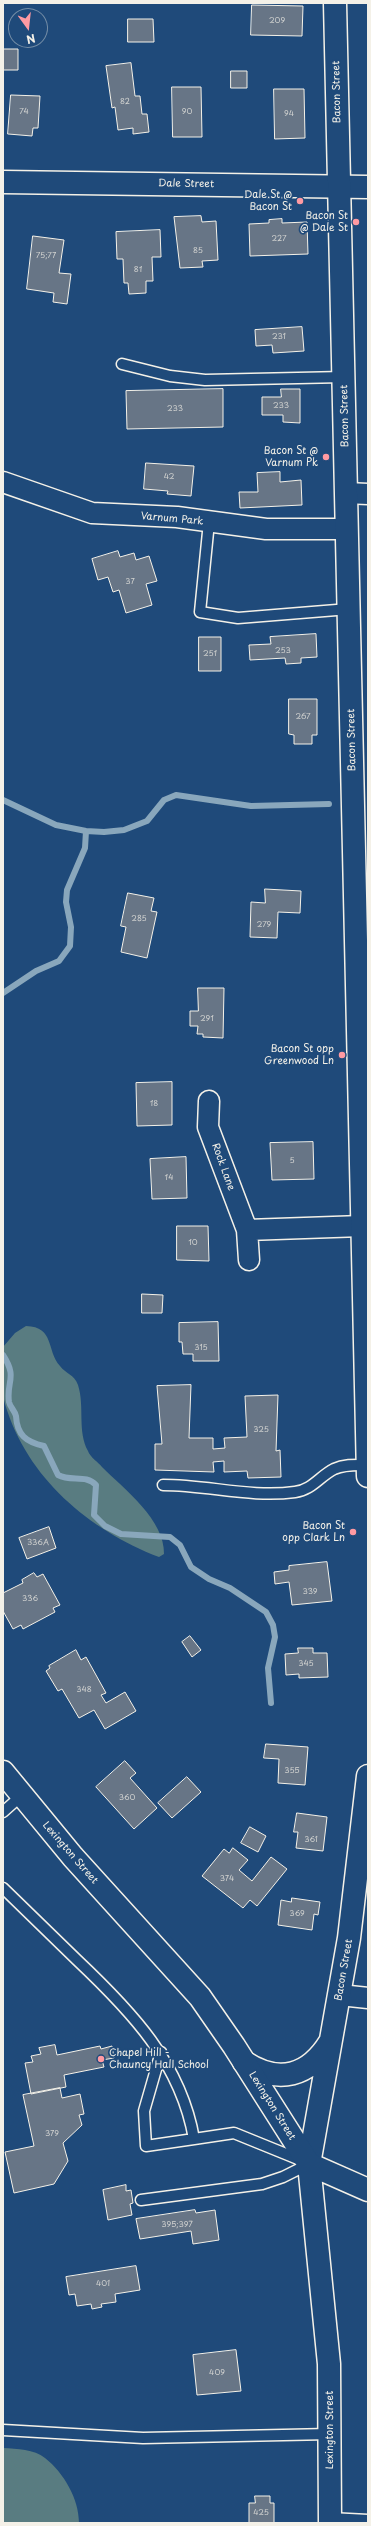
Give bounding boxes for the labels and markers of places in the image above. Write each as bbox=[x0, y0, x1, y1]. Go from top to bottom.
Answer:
place label: Dale St @ Bacon St bbox=[244, 189, 292, 212]
marker: Dale St @ Bacon St bbox=[295, 196, 305, 206]
place label: Bacon St @ Dale St bbox=[300, 210, 348, 234]
marker: Bacon St @ Dale St bbox=[351, 217, 361, 227]
place label: Bacon St @ Varnum Pk bbox=[264, 445, 318, 468]
marker: Bacon St @ Varnum Pk bbox=[321, 452, 331, 462]
place label: Bacon St opp Greenwood Ln bbox=[264, 1043, 334, 1066]
marker: Bacon St opp Greenwood Ln bbox=[337, 1050, 347, 1060]
place label: Bacon St opp Clark Ln bbox=[282, 1520, 345, 1544]
marker: Bacon St opp Clark Ln bbox=[348, 1527, 358, 1537]
place label: Chapel Hill - Chauncy Hall School bbox=[109, 2047, 209, 2070]
marker: Chapel Hill - Chauncy Hall School bbox=[96, 2054, 106, 2064]

